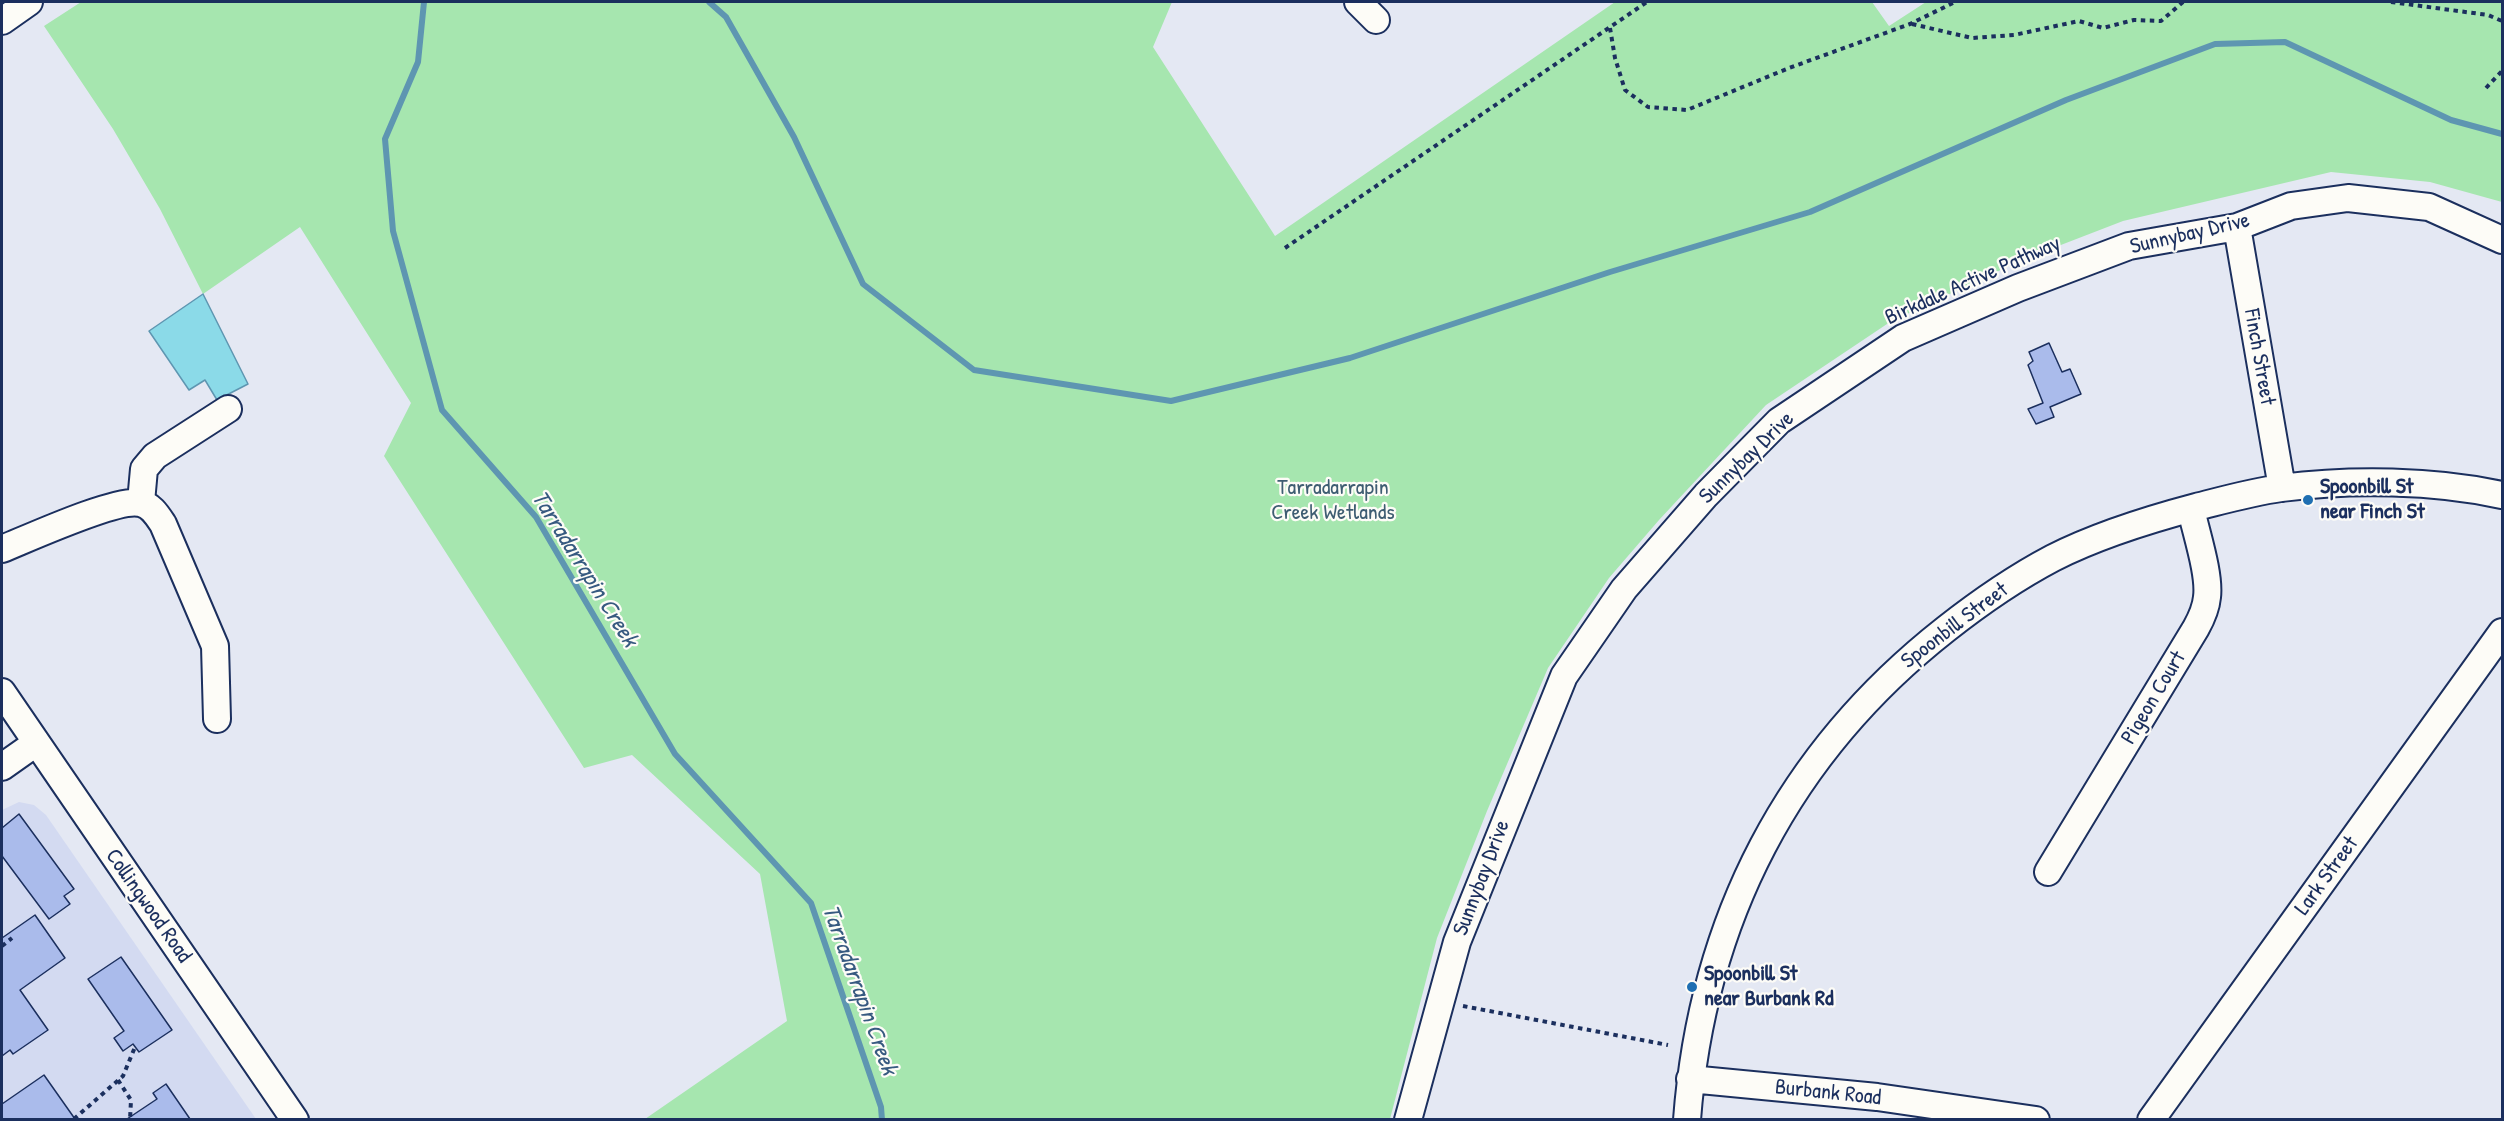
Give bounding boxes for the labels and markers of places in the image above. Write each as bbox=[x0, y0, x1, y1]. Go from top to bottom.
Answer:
place label: Spoonbill St near Finch St bbox=[2320, 474, 2424, 526]
marker: Spoonbill St near Finch St bbox=[2301, 493, 2315, 507]
place label: Spoonbill St near Burbank Rd bbox=[1704, 961, 1834, 1012]
marker: Spoonbill St near Burbank Rd bbox=[1685, 980, 1699, 994]

